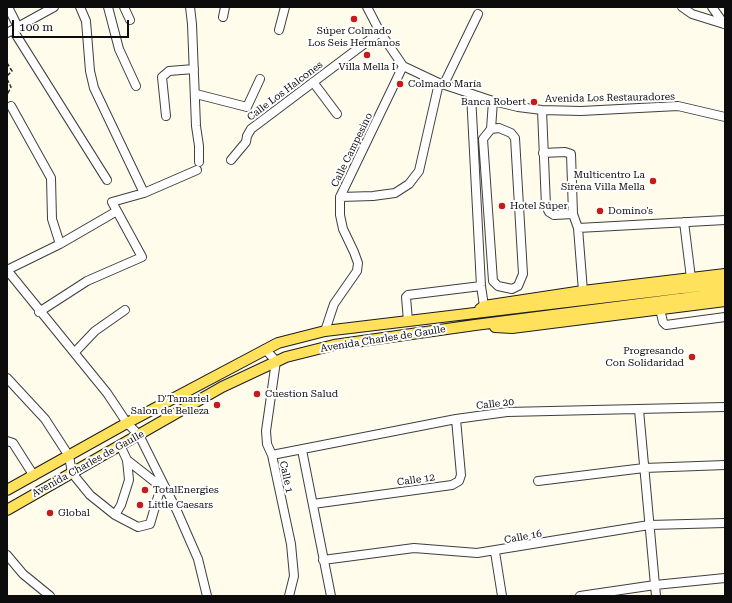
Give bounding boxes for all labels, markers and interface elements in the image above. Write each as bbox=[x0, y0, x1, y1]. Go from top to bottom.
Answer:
scale bar bbox=[14, 12, 131, 38]
marker: Súper Colmado Los Seis Hermanos bbox=[349, 14, 359, 24]
text: 100 m bbox=[19, 20, 53, 34]
place label: Súper Colmado Los Seis Hermanos bbox=[308, 25, 400, 48]
marker: Villa Mella I bbox=[362, 50, 372, 60]
street label: Calle Los Halcones bbox=[245, 59, 325, 123]
place label: Villa Mella I bbox=[338, 61, 396, 73]
place label: Colmado María bbox=[408, 78, 482, 90]
marker: Colmado María bbox=[395, 79, 405, 89]
street label: Avenida Los Restauradores bbox=[545, 91, 675, 105]
place label: Banca Robert bbox=[461, 96, 526, 108]
marker: Banca Robert bbox=[529, 97, 539, 107]
street label: Calle Campesino bbox=[329, 111, 375, 189]
place label: Multicentro La Sirena Villa Mella bbox=[561, 169, 645, 192]
marker: Multicentro La Sirena Villa Mella bbox=[648, 176, 658, 186]
place label: Hotel Súper bbox=[510, 200, 568, 212]
marker: Hotel Súper bbox=[497, 201, 507, 211]
place label: Domino's bbox=[608, 205, 653, 217]
marker: Domino's bbox=[595, 206, 605, 216]
street label: Avenida Charles de Gaulle bbox=[320, 323, 446, 355]
place label: Progresando Con Solidaridad bbox=[606, 345, 684, 368]
marker: Progresando Con Solidaridad bbox=[687, 352, 697, 362]
place label: Cuestion Salud bbox=[265, 388, 338, 400]
marker: Cuestion Salud bbox=[252, 389, 262, 399]
place label: D'Tamariel Salon de Belleza bbox=[131, 393, 209, 416]
street label: Calle 20 bbox=[475, 396, 515, 412]
marker: D'Tamariel Salon de Belleza bbox=[212, 400, 222, 410]
street label: Avenida Charles de Gaulle bbox=[30, 428, 146, 500]
street label: Calle 1 bbox=[277, 460, 295, 494]
street label: Calle 12 bbox=[396, 471, 436, 489]
place label: TotalEnergies bbox=[153, 484, 219, 496]
marker: TotalEnergies bbox=[140, 485, 150, 495]
place label: Little Caesars bbox=[148, 499, 213, 511]
marker: Little Caesars bbox=[135, 500, 145, 510]
place label: Global bbox=[58, 507, 90, 519]
marker: Global bbox=[45, 508, 55, 518]
street label: Calle 16 bbox=[503, 528, 543, 546]

